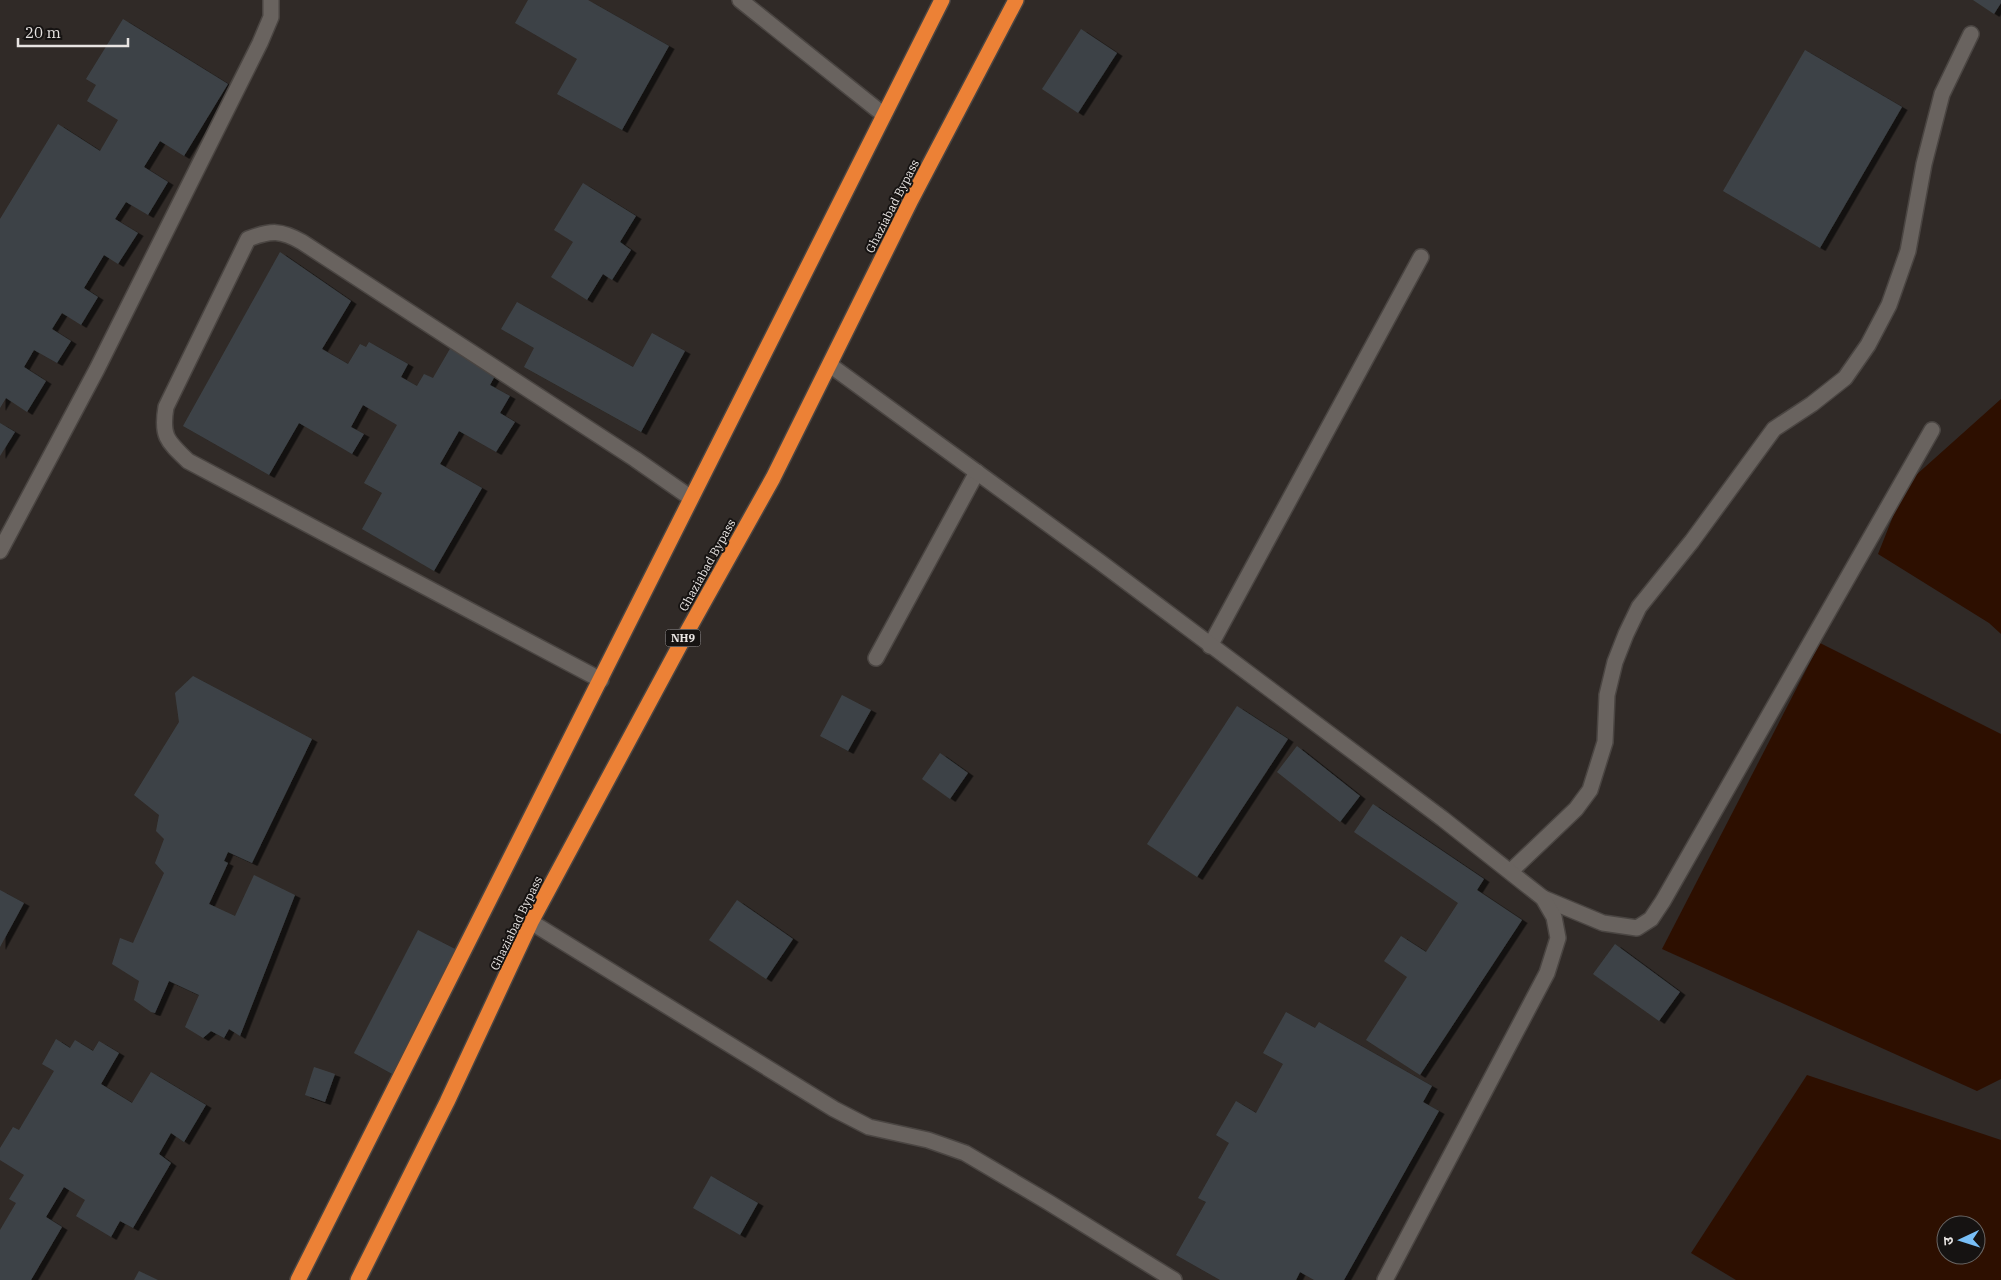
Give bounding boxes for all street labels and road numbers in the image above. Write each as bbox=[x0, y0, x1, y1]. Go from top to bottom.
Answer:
street label: Ghaziabad Bypass bbox=[862, 157, 922, 255]
street label: Ghaziabad Bypass bbox=[675, 516, 739, 614]
road number: NH9 bbox=[666, 630, 700, 646]
street label: Ghaziabad Bypass bbox=[487, 873, 545, 973]

